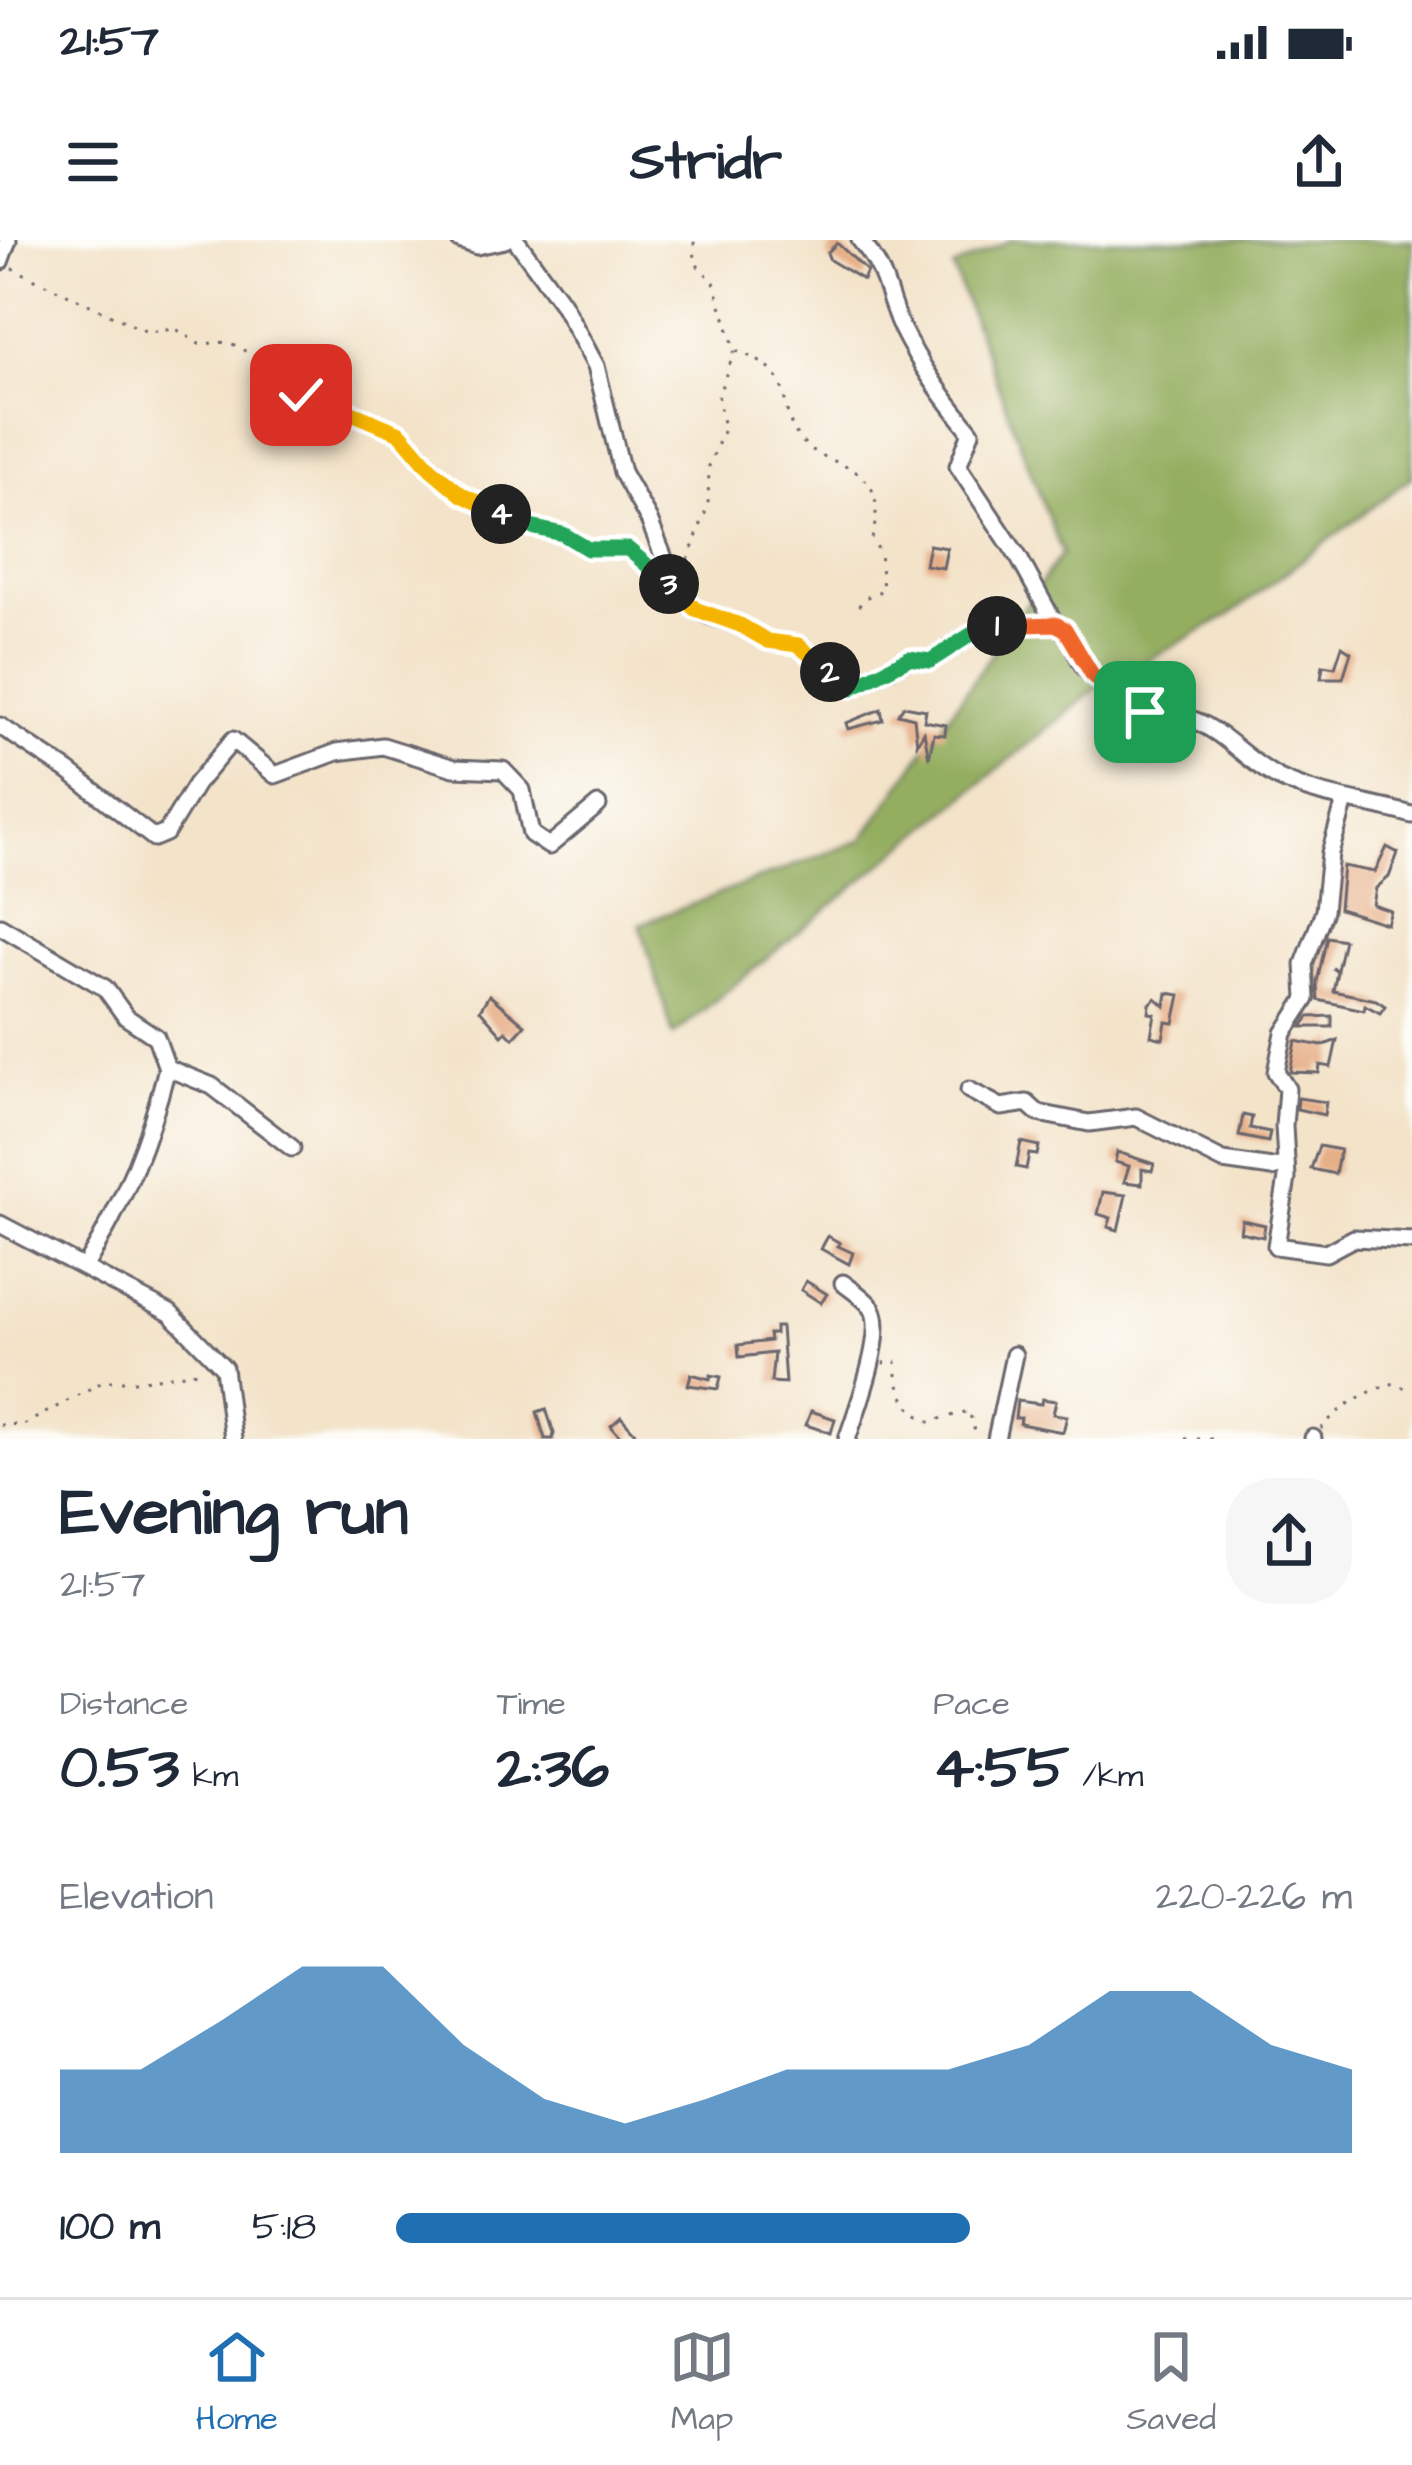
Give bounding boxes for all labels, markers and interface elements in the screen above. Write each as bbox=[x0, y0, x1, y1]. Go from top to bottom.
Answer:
text: 21:57 bbox=[60, 11, 159, 73]
text: Stridr bbox=[630, 125, 782, 200]
icon: menu bbox=[60, 129, 126, 195]
icon: share bbox=[1286, 129, 1352, 195]
pin bbox=[250, 344, 352, 446]
icon: check bbox=[268, 362, 334, 428]
pin: 4 bbox=[471, 484, 531, 544]
text: 4 bbox=[490, 491, 512, 537]
pin: 3 bbox=[639, 554, 699, 614]
text: 3 bbox=[661, 561, 677, 607]
pin: 1 bbox=[967, 596, 1027, 656]
text: 1 bbox=[995, 603, 999, 649]
pin: 2 bbox=[800, 642, 860, 702]
text: 2 bbox=[821, 649, 839, 695]
pin bbox=[1094, 661, 1196, 763]
icon: arrive bbox=[1112, 679, 1178, 745]
text: Evening run bbox=[60, 1468, 408, 1560]
button: share bbox=[1226, 1478, 1352, 1604]
text: 21:57 bbox=[60, 1559, 145, 1613]
text: Distance bbox=[60, 1681, 188, 1727]
text: Time bbox=[497, 1681, 566, 1727]
text: Pace bbox=[933, 1681, 1010, 1727]
text: 0.53 bbox=[60, 1727, 179, 1810]
text: 2:36 bbox=[497, 1727, 609, 1810]
text: 4:55 bbox=[933, 1727, 1069, 1810]
text: km bbox=[179, 1753, 238, 1799]
text: /km bbox=[1069, 1753, 1143, 1799]
text: Elevation bbox=[60, 1871, 214, 1925]
text: 220–226 m bbox=[1156, 1871, 1352, 1925]
text: 100 m bbox=[60, 2201, 160, 2255]
text: 5:18 bbox=[252, 2201, 316, 2255]
tab: Home bbox=[196, 2324, 278, 2442]
tab: Map bbox=[669, 2324, 735, 2442]
tab: Saved bbox=[1126, 2324, 1216, 2442]

